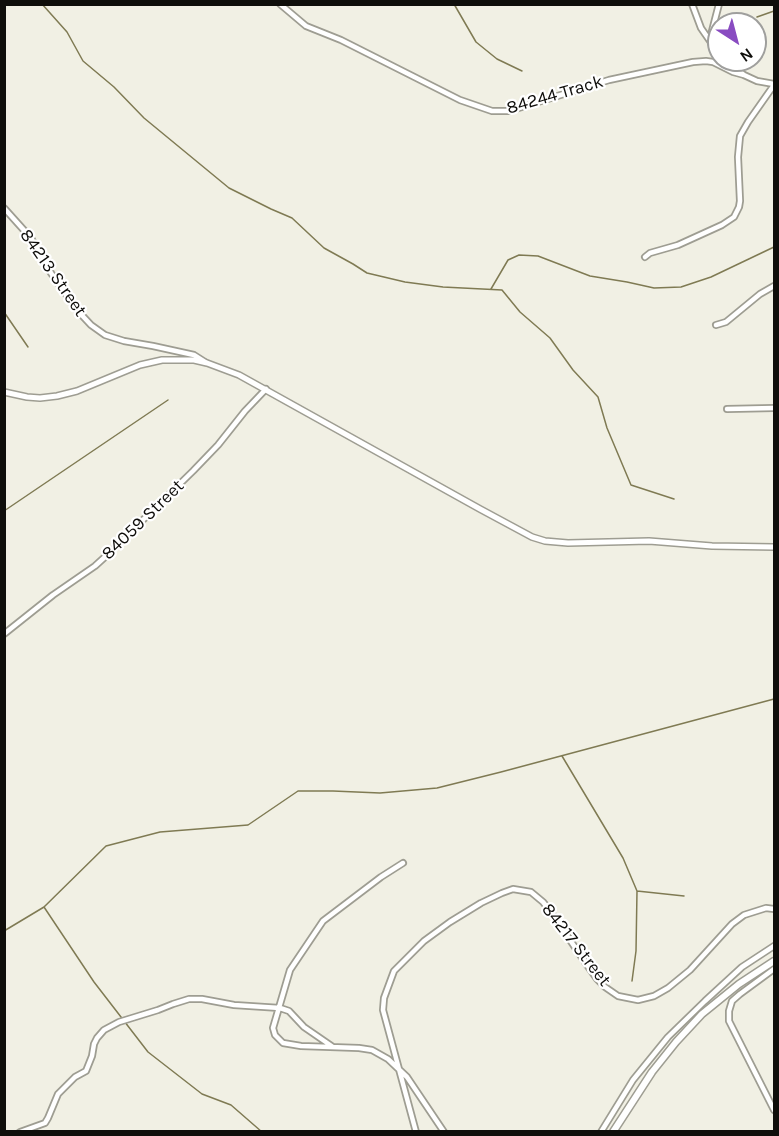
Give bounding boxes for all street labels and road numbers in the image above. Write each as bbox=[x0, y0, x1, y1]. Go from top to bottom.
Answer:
street label: 84244 Track bbox=[504, 71, 606, 119]
street label: 84213 Street bbox=[15, 225, 91, 321]
street label: 84059 Street bbox=[97, 475, 189, 565]
street label: 84217 Street bbox=[537, 899, 615, 991]

